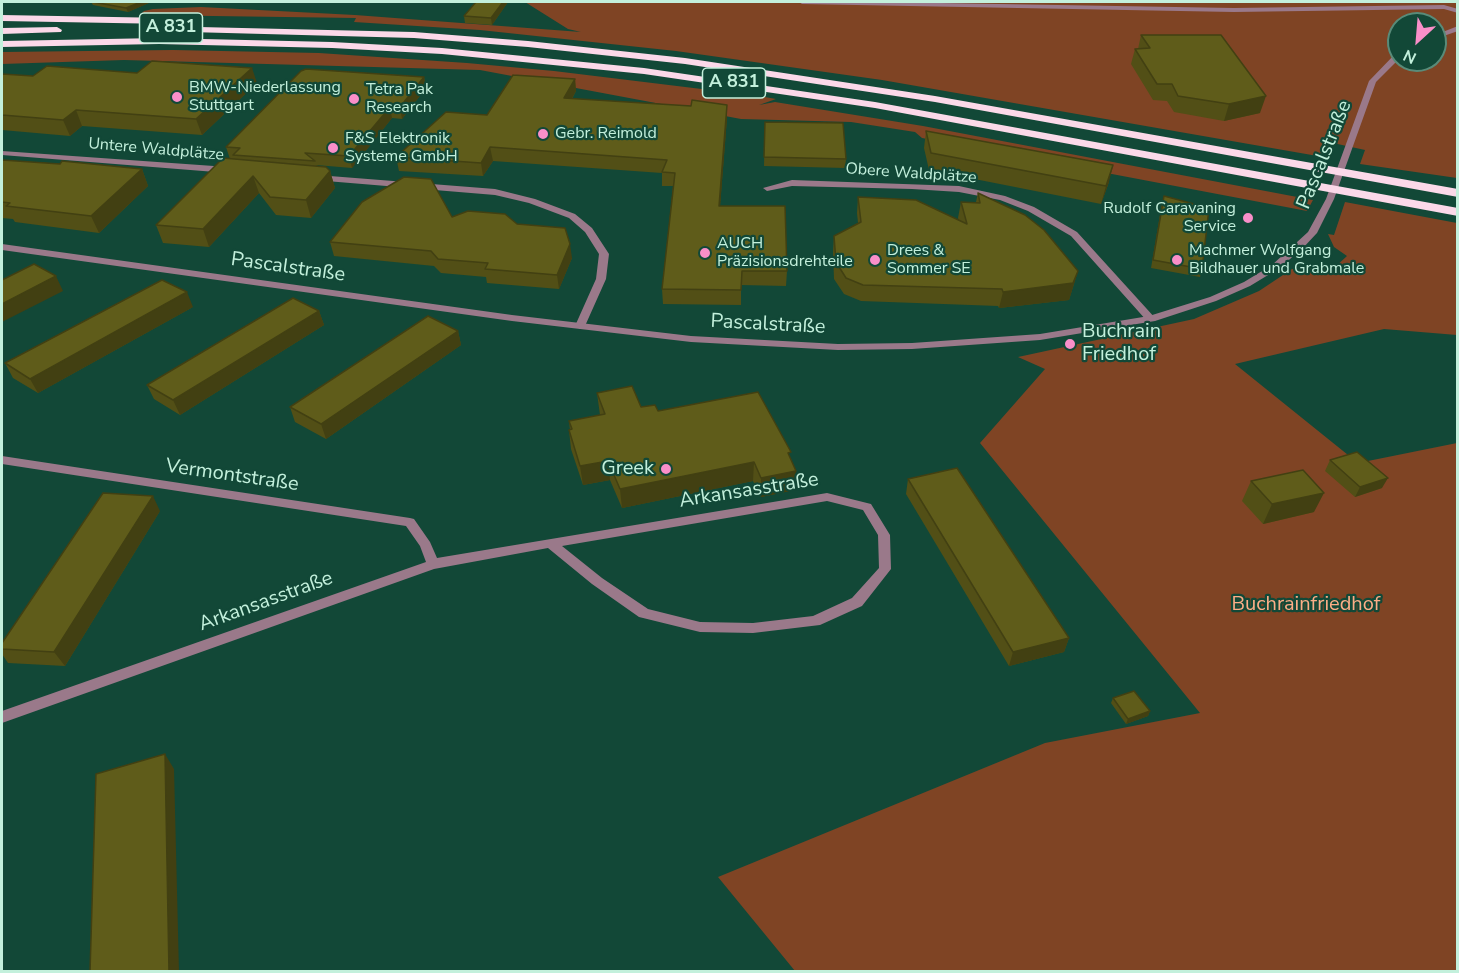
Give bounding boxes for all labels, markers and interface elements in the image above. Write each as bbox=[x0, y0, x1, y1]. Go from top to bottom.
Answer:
north arrow bbox=[1387, 12, 1447, 72]
road number: A 831 bbox=[140, 13, 202, 43]
text: N bbox=[1400, 44, 1420, 69]
road number: A 831 bbox=[702, 68, 766, 98]
place label: BMW-Niederlassung Stuttgart bbox=[189, 78, 341, 116]
place label: Tetra Pak Research bbox=[366, 80, 433, 118]
marker: BMW-Niederlassung Stuttgart bbox=[170, 90, 184, 104]
marker: Tetra Pak Research bbox=[347, 92, 361, 106]
street label: Pascalstraße bbox=[1292, 97, 1358, 213]
place label: Gebr. Reimold bbox=[555, 124, 657, 144]
marker: Gebr. Reimold bbox=[536, 127, 550, 141]
place label: F&S Elektronik Systeme GmbH bbox=[345, 129, 458, 167]
street label: Untere Waldplätze bbox=[87, 135, 225, 165]
marker: F&S Elektronik Systeme GmbH bbox=[326, 141, 340, 155]
street label: Obere Waldplätze bbox=[845, 160, 977, 188]
place label: Rudolf Caravaning Service bbox=[1103, 199, 1236, 237]
marker: Rudolf Caravaning Service bbox=[1241, 211, 1255, 225]
place label: AUCH Präzisionsdrehteile bbox=[717, 234, 853, 272]
place label: Drees & Sommer SE bbox=[887, 241, 971, 279]
place label: Machmer Wolfgang Bildhauer und Grabmale bbox=[1189, 241, 1364, 279]
marker: AUCH Präzisionsdrehteile bbox=[698, 246, 712, 260]
street label: Pascalstraße bbox=[229, 248, 347, 288]
marker: Drees & Sommer SE bbox=[868, 253, 882, 267]
marker: Machmer Wolfgang Bildhauer und Grabmale bbox=[1170, 253, 1184, 267]
street label: Pascalstraße bbox=[710, 310, 826, 340]
place label: Buchrain Friedhof bbox=[1082, 320, 1161, 367]
marker: Buchrain Friedhof bbox=[1063, 337, 1077, 351]
street label: Vermontstraße bbox=[164, 455, 300, 497]
place label: Greek bbox=[601, 457, 654, 481]
marker: Greek bbox=[659, 462, 673, 476]
street label: Arkansasstraße bbox=[678, 468, 820, 514]
street label: Arkansasstraße bbox=[196, 567, 336, 637]
park label: Buchrainfriedhof bbox=[1232, 593, 1380, 617]

